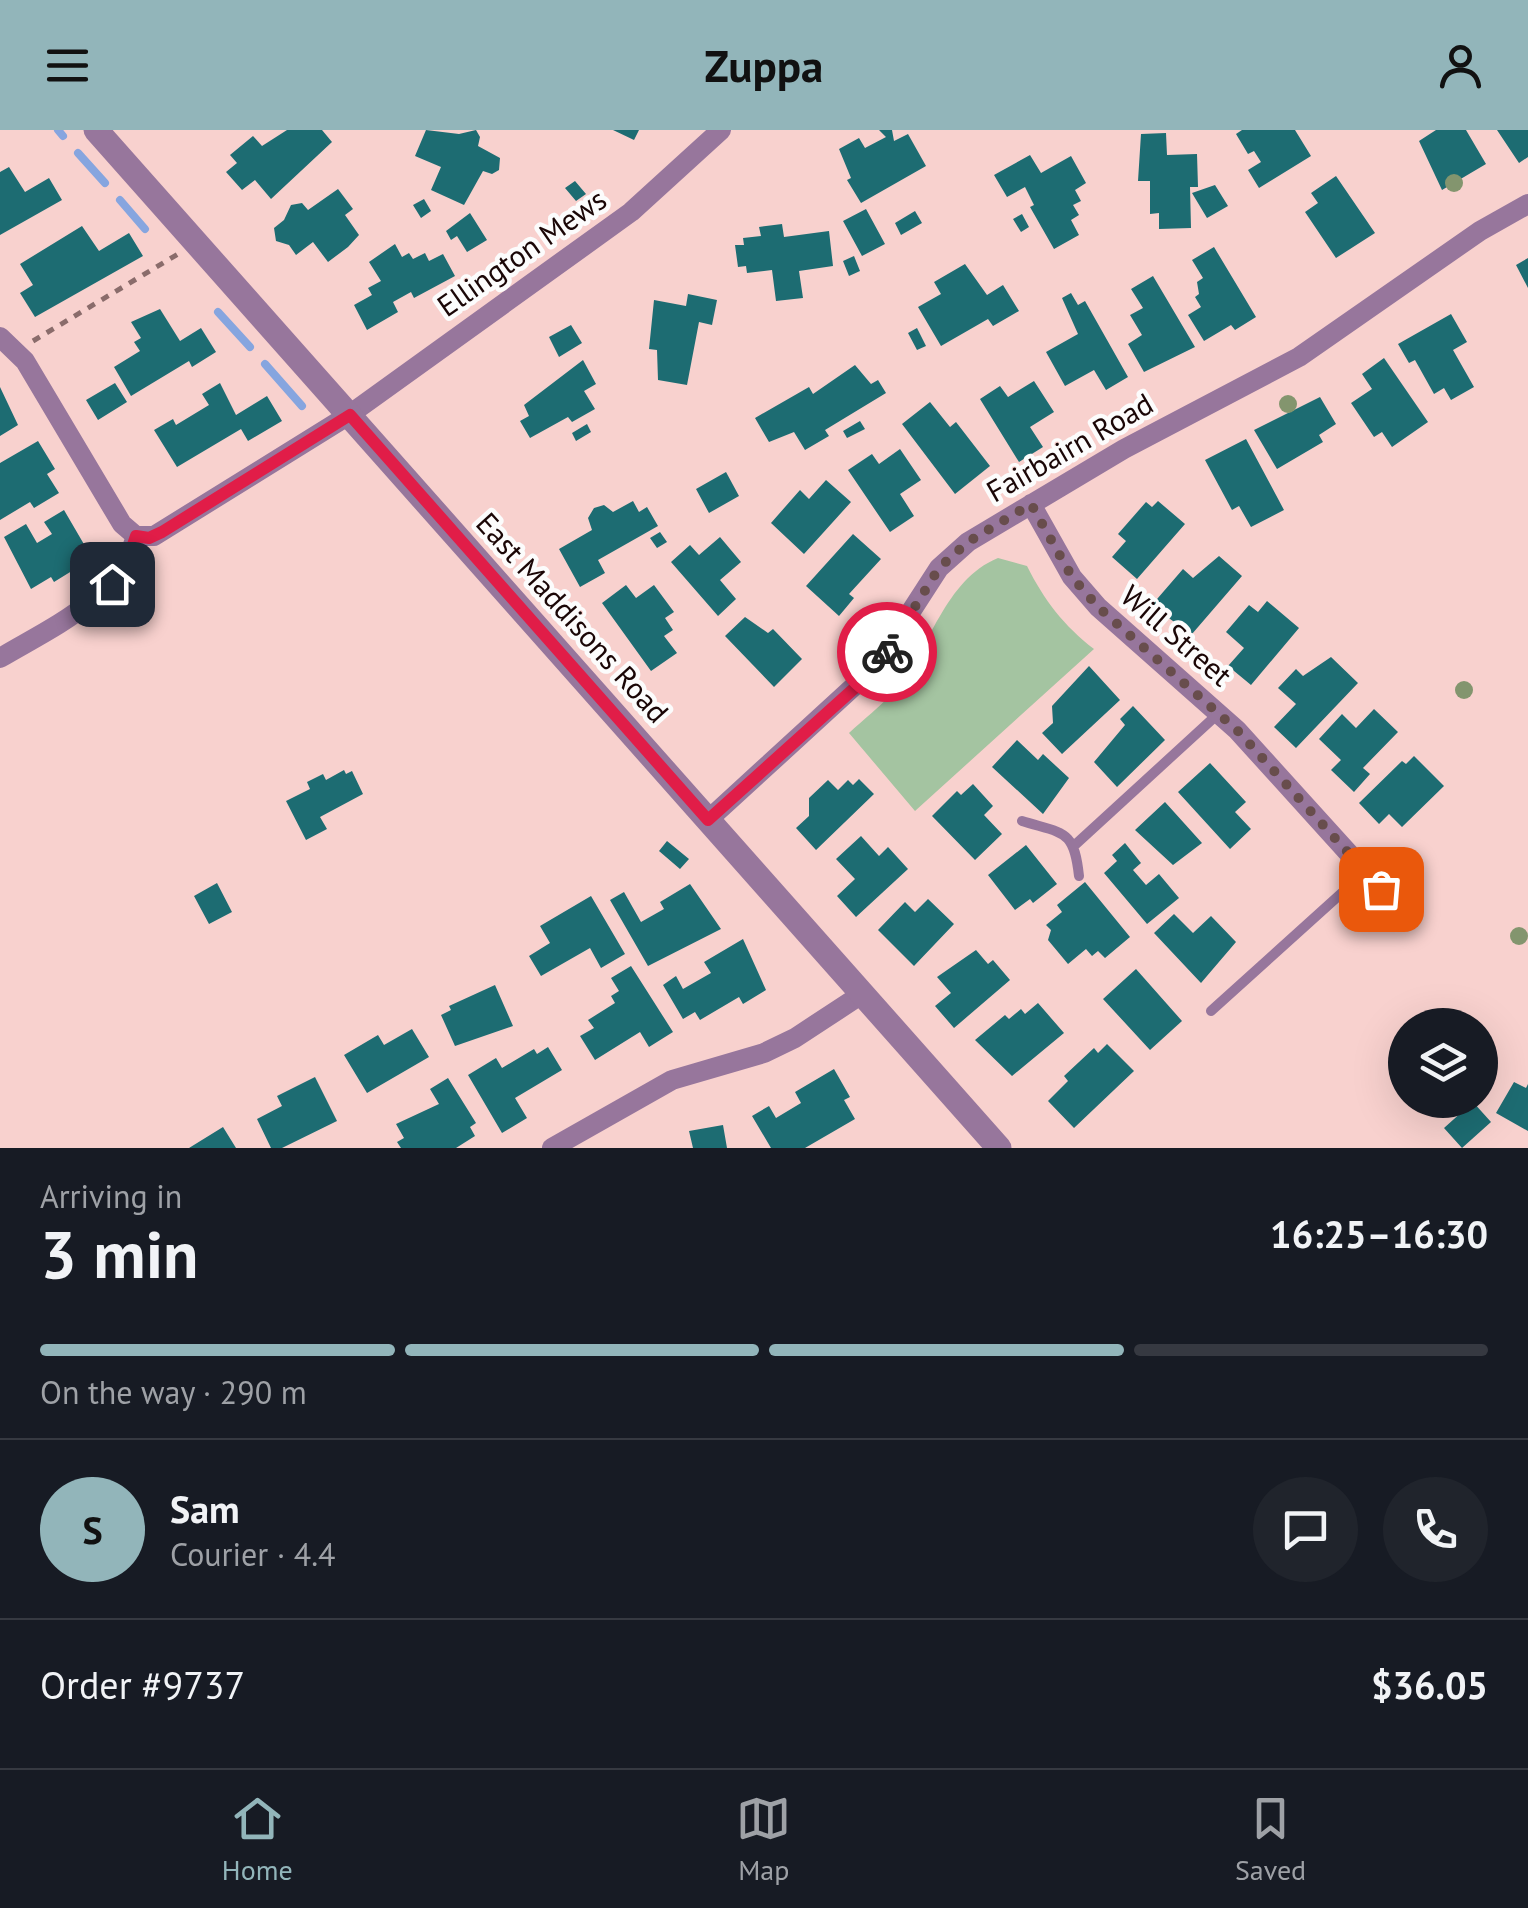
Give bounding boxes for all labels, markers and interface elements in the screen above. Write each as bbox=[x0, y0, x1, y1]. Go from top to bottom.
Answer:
text: Zuppa bbox=[705, 36, 823, 94]
icon: menu bbox=[40, 38, 95, 93]
icon: person bbox=[1433, 38, 1488, 93]
street label: Ellington Mews bbox=[429, 179, 613, 324]
street label: Fairbairn Road bbox=[979, 383, 1159, 510]
street label: East Maddisons Road bbox=[468, 504, 678, 730]
pin bbox=[70, 542, 155, 627]
icon: home bbox=[85, 557, 140, 612]
street label: Will Street bbox=[1113, 576, 1241, 694]
courier bbox=[837, 602, 937, 702]
icon: bike bbox=[860, 625, 915, 680]
pin bbox=[1339, 847, 1424, 932]
icon: bag bbox=[1354, 862, 1409, 917]
map controls bbox=[1388, 1008, 1498, 1118]
button: layers bbox=[1388, 1008, 1498, 1118]
text: Arriving in bbox=[40, 1175, 182, 1217]
text: 16:25–16:30 bbox=[1270, 1209, 1488, 1258]
text: 3 min bbox=[40, 1212, 199, 1296]
text: On the way · 290 m bbox=[40, 1371, 307, 1413]
button: chat bbox=[1253, 1477, 1358, 1582]
button: phone bbox=[1383, 1477, 1488, 1582]
text: Sam bbox=[170, 1484, 240, 1533]
text: S bbox=[82, 1505, 103, 1554]
text: Courier · 4.4 bbox=[170, 1533, 336, 1575]
text: Order #9737 bbox=[40, 1660, 245, 1709]
text: $36.05 bbox=[1371, 1660, 1488, 1709]
tab: Home bbox=[222, 1791, 293, 1888]
tab: Map bbox=[736, 1791, 791, 1888]
tab: Saved bbox=[1235, 1791, 1306, 1888]

